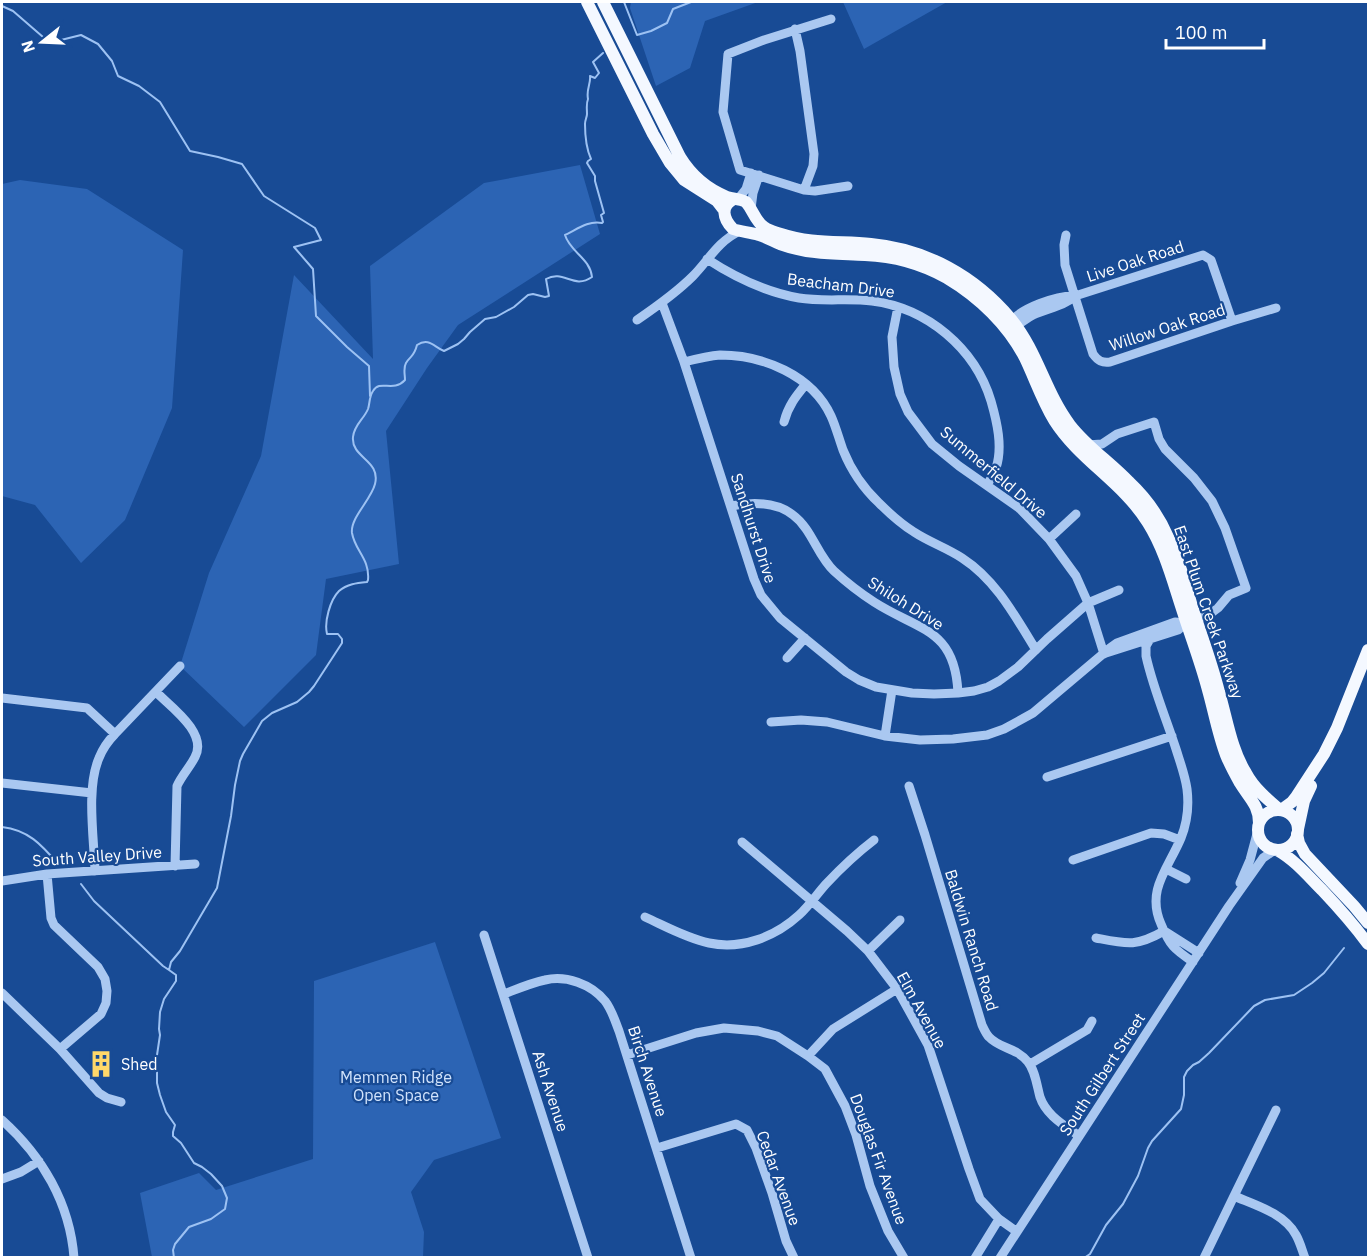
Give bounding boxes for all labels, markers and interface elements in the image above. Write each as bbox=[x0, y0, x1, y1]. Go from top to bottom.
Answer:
north arrow bbox=[12, 12, 72, 72]
scale bar bbox=[1166, 12, 1264, 50]
text: 100 m bbox=[1175, 21, 1227, 44]
text: N bbox=[16, 38, 39, 55]
street label: Live Oak Road bbox=[1084, 236, 1186, 286]
street label: Beacham Drive bbox=[786, 268, 896, 302]
street label: Willow Oak Road bbox=[1107, 299, 1227, 355]
street label: Summerfield Drive bbox=[936, 421, 1052, 523]
street label: Sandhurst Drive bbox=[727, 470, 781, 586]
street label: East Plum Creek Parkway bbox=[1170, 523, 1248, 701]
street label: Shiloh Drive bbox=[864, 572, 948, 634]
street label: South Valley Drive bbox=[32, 841, 163, 871]
street label: Baldwin Ranch Road bbox=[941, 867, 1003, 1013]
street label: Elm Avenue bbox=[893, 968, 951, 1052]
street label: South Gilbert Street bbox=[1055, 1009, 1149, 1139]
street label: Birch Avenue bbox=[624, 1023, 672, 1119]
street label: Ash Avenue bbox=[528, 1048, 574, 1134]
building icon: Shed bbox=[86, 1049, 116, 1079]
place label: Shed bbox=[121, 1054, 157, 1074]
park label: Memmen Ridge Open Space bbox=[340, 1067, 452, 1105]
street label: Douglas Fir Avenue bbox=[846, 1091, 912, 1227]
street label: Cedar Avenue bbox=[753, 1128, 806, 1228]

